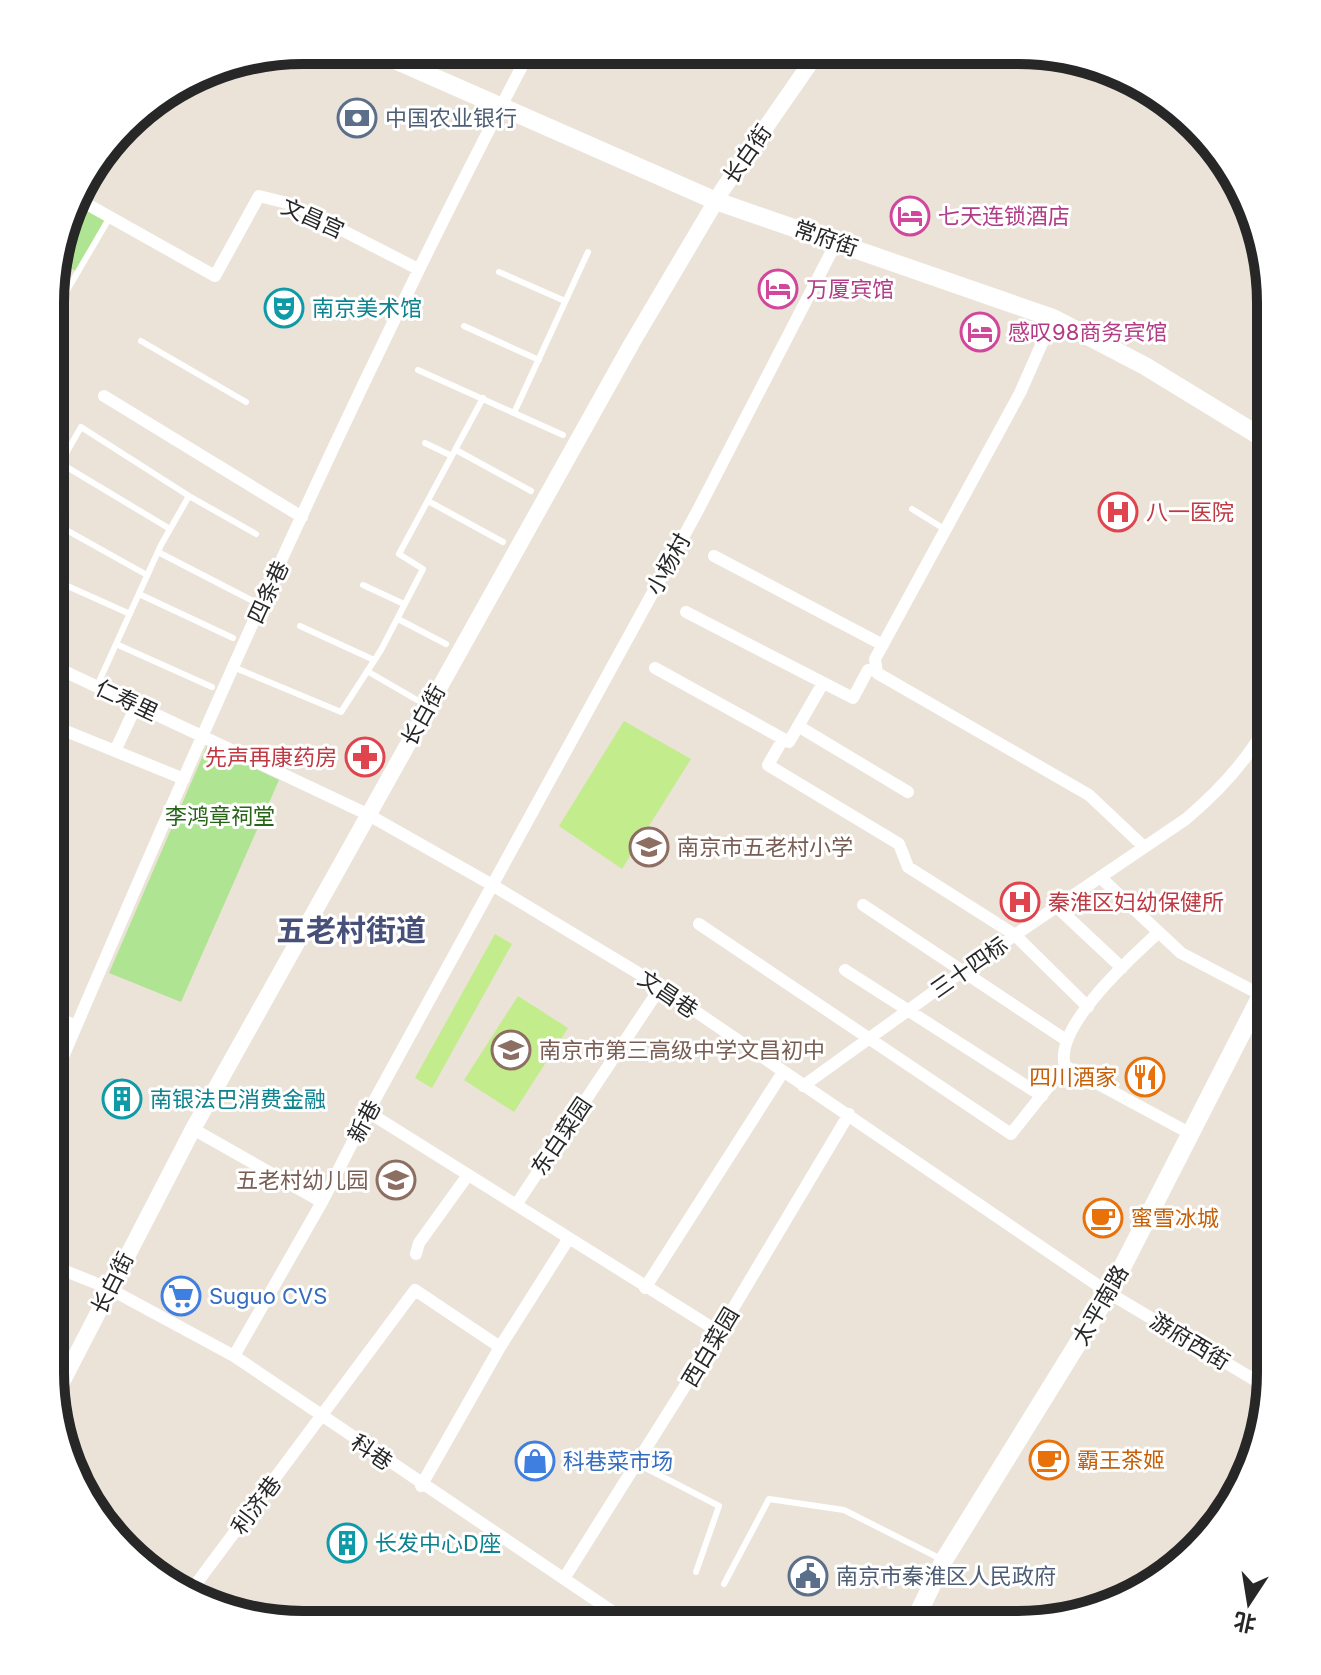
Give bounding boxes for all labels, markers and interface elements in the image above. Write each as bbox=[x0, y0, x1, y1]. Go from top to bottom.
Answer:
bank icon: 中国农业银行 bbox=[336, 97, 378, 139]
place label: 中国农业银行 bbox=[385, 105, 517, 131]
street label: 长白街 bbox=[717, 120, 777, 188]
street label: 文昌宫 bbox=[278, 193, 348, 243]
hotel icon: 七天连锁酒店 bbox=[889, 195, 931, 237]
place label: 七天连锁酒店 bbox=[938, 203, 1070, 229]
street label: 常府街 bbox=[791, 215, 861, 261]
hotel icon: 万厦宾馆 bbox=[757, 268, 799, 310]
place label: 万厦宾馆 bbox=[806, 276, 894, 302]
theatre icon: 南京美术馆 bbox=[263, 287, 305, 329]
place label: 南京美术馆 bbox=[312, 295, 422, 321]
hotel icon: 感叹98商务宾馆 bbox=[959, 311, 1001, 353]
place label: 感叹98商务宾馆 bbox=[1008, 319, 1167, 345]
hospital icon: 八一医院 bbox=[1097, 491, 1139, 533]
place label: 八一医院 bbox=[1146, 499, 1234, 525]
street label: 小杨村 bbox=[641, 529, 695, 599]
street label: 四条巷 bbox=[242, 557, 294, 627]
street label: 仁寿里 bbox=[92, 674, 162, 726]
street label: 长白街 bbox=[396, 680, 450, 750]
pharmacy icon: 先声再康药房 bbox=[344, 736, 386, 778]
place label: 先声再康药房 bbox=[205, 744, 337, 770]
park label: 李鸿章祠堂 bbox=[165, 803, 275, 829]
school or university icon: 南京市五老村小学 bbox=[628, 826, 670, 868]
place label: 南京市五老村小学 bbox=[677, 834, 853, 860]
hospital icon: 秦淮区妇幼保健所 bbox=[999, 881, 1041, 923]
place label: 秦淮区妇幼保健所 bbox=[1048, 889, 1224, 915]
district label: 五老村街道 bbox=[276, 912, 426, 948]
street label: 三十四标 bbox=[925, 931, 1013, 1003]
street label: 文昌巷 bbox=[633, 965, 703, 1023]
school or university icon: 南京市第三高级中学文昌初中 bbox=[490, 1029, 532, 1071]
place label: 南京市第三高级中学文昌初中 bbox=[539, 1037, 825, 1063]
restaurant icon: 四川酒家 bbox=[1124, 1056, 1166, 1098]
place label: 四川酒家 bbox=[1029, 1064, 1117, 1090]
building icon: 南银法巴消费金融 bbox=[101, 1078, 143, 1120]
place label: 南银法巴消费金融 bbox=[150, 1086, 326, 1112]
street label: 东白菜园 bbox=[526, 1092, 596, 1180]
street label: 新巷 bbox=[342, 1095, 386, 1147]
school or university icon: 五老村幼儿园 bbox=[375, 1159, 417, 1201]
place label: 五老村幼儿园 bbox=[236, 1167, 368, 1193]
cafe icon: 蜜雪冰城 bbox=[1082, 1197, 1124, 1239]
place label: 蜜雪冰城 bbox=[1131, 1205, 1219, 1231]
street label: 长白街 bbox=[85, 1248, 139, 1318]
street label: 太平南路 bbox=[1067, 1260, 1133, 1350]
supermarket icon: Suguo CVS bbox=[160, 1275, 202, 1317]
place label: Suguo CVS bbox=[209, 1283, 327, 1309]
street label: 西白菜园 bbox=[676, 1303, 744, 1391]
street label: 游府西街 bbox=[1146, 1307, 1234, 1375]
street label: 科巷 bbox=[346, 1429, 398, 1475]
cafe icon: 霸王茶姬 bbox=[1028, 1439, 1070, 1481]
shop icon: 科巷菜市场 bbox=[514, 1440, 556, 1482]
place label: 霸王茶姬 bbox=[1077, 1447, 1165, 1473]
place label: 科巷菜市场 bbox=[563, 1448, 673, 1474]
street label: 利济巷 bbox=[226, 1471, 286, 1539]
building icon: 长发中心D座 bbox=[326, 1522, 368, 1564]
place label: 长发中心D座 bbox=[375, 1530, 501, 1556]
public building icon: 南京市秦淮区人民政府 bbox=[787, 1555, 829, 1597]
place label: 南京市秦淮区人民政府 bbox=[836, 1563, 1056, 1589]
north arrow bbox=[1209, 1563, 1289, 1643]
text: 北 bbox=[1231, 1608, 1258, 1638]

